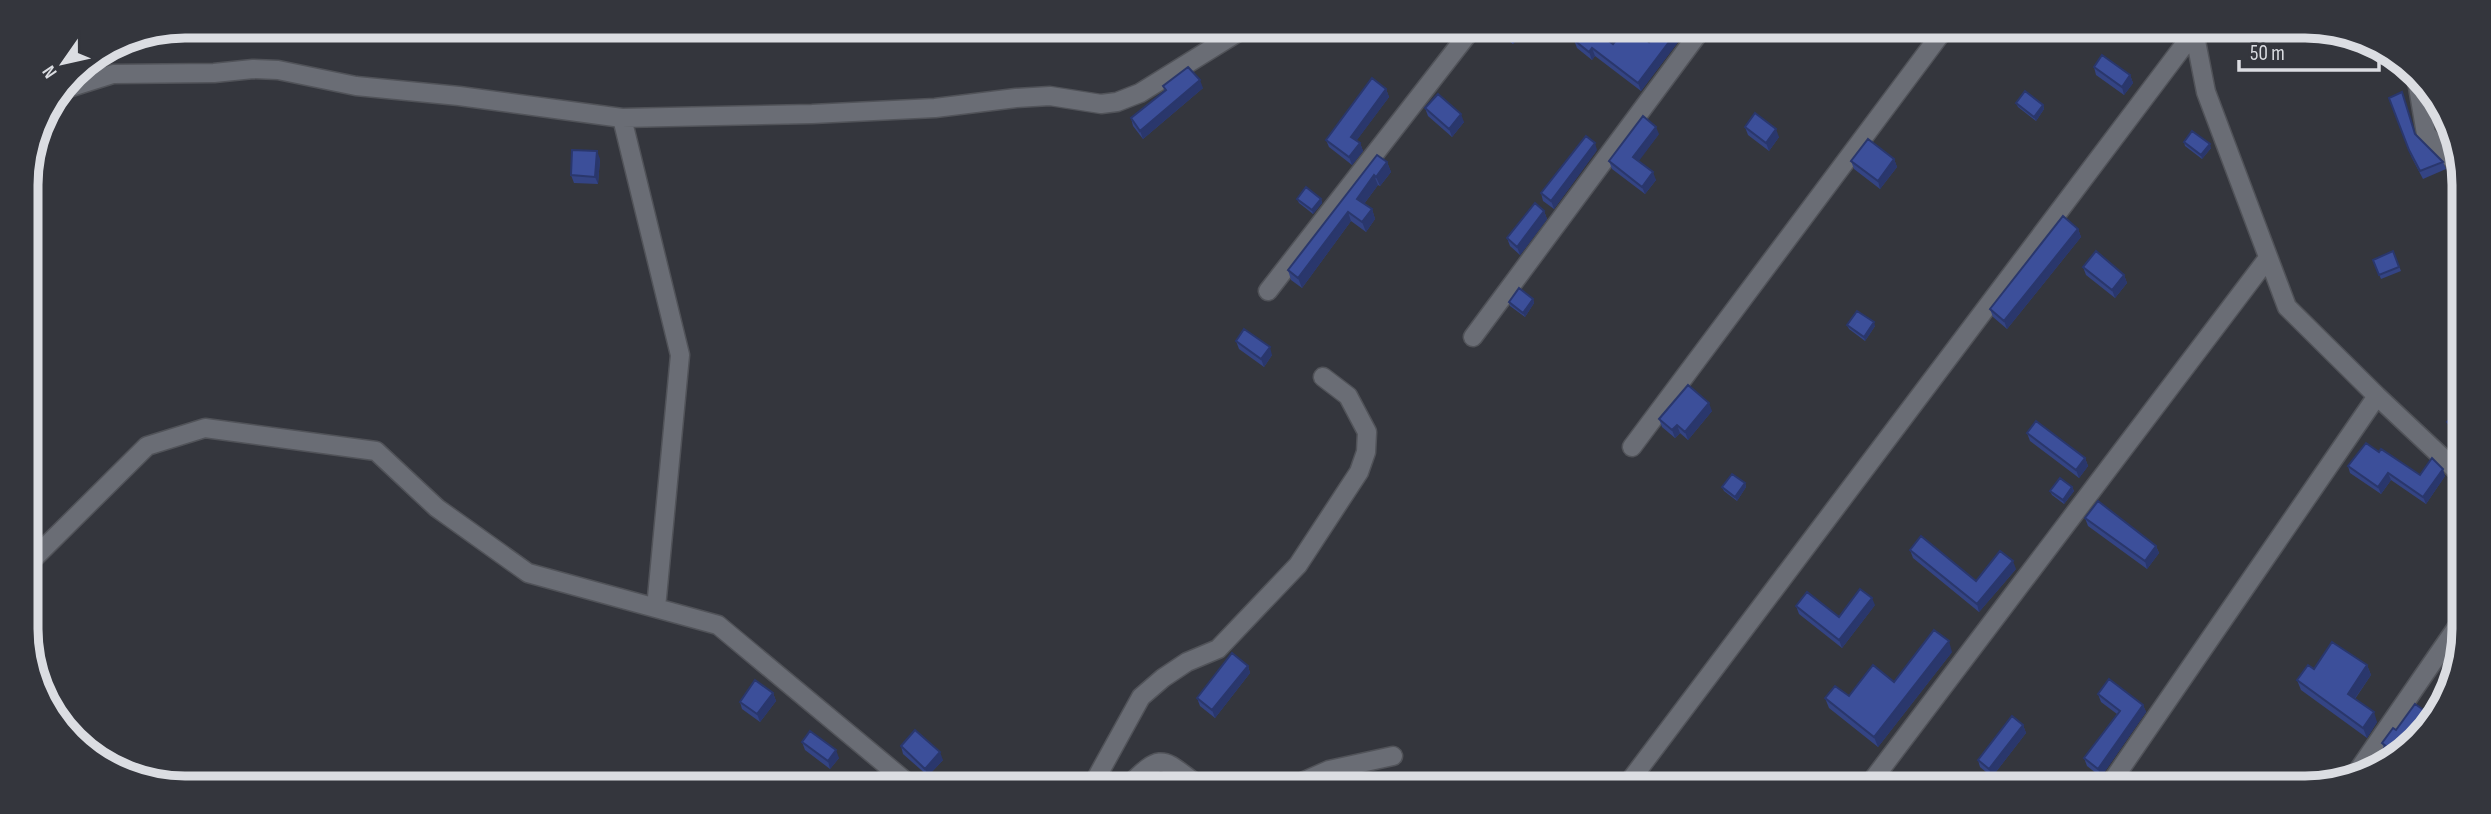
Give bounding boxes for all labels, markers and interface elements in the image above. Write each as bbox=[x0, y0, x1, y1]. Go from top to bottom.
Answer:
north arrow bbox=[28, 28, 98, 98]
scale bar bbox=[2239, 28, 2379, 72]
text: 50 m bbox=[2250, 41, 2285, 66]
text: N bbox=[38, 61, 63, 82]

